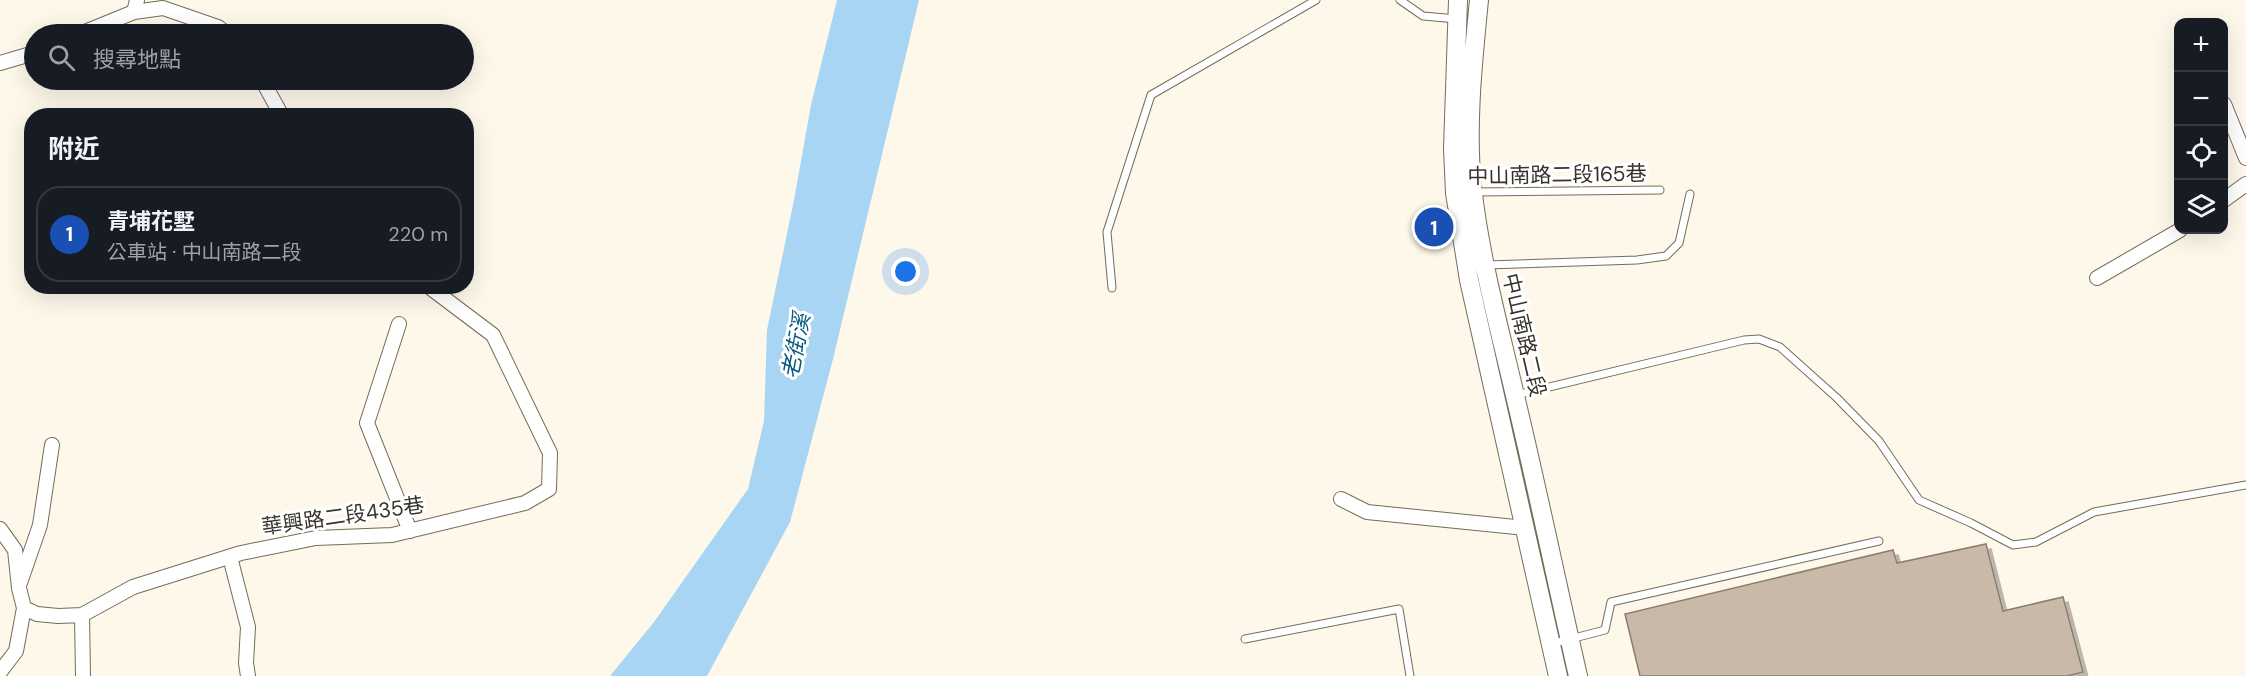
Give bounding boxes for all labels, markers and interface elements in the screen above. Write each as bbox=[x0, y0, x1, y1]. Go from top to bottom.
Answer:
map controls bbox=[2174, 18, 2228, 234]
button: + bbox=[2174, 18, 2228, 72]
search box bbox=[24, 24, 474, 90]
icon: search bbox=[45, 41, 78, 74]
text: 搜尋地點 bbox=[93, 45, 181, 74]
button: − bbox=[2174, 72, 2228, 126]
button: locate bbox=[2174, 126, 2228, 180]
text: 附近 bbox=[48, 132, 100, 166]
street label: 中山南路二段165巷 bbox=[1467, 159, 1647, 191]
button: layers bbox=[2174, 180, 2228, 234]
pin: 1 bbox=[1414, 204, 1454, 250]
text: 青埔花墅 bbox=[107, 207, 195, 236]
text: 1 bbox=[66, 221, 73, 247]
text: 220 m bbox=[388, 221, 448, 247]
text: 公車站 · 中山南路二段 bbox=[107, 239, 302, 265]
your location bbox=[891, 257, 920, 286]
street label: 中山南路二段 bbox=[1496, 270, 1552, 400]
water label: 老街溪 bbox=[775, 308, 817, 381]
street label: 華興路二段435巷 bbox=[260, 491, 426, 541]

